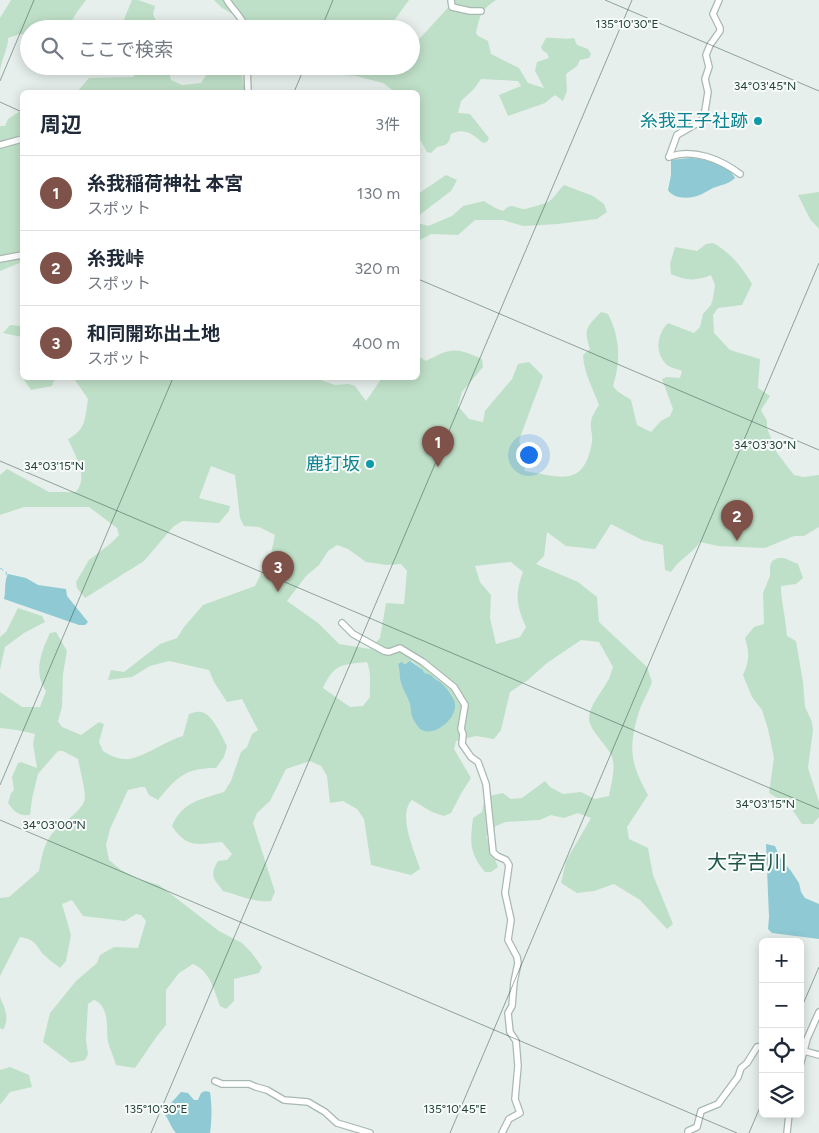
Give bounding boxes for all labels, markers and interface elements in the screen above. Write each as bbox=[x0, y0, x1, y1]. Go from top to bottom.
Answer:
text: 135°10'30"E bbox=[595, 17, 659, 31]
search box bbox=[20, 20, 420, 75]
icon: search bbox=[38, 34, 66, 62]
text: ここで検索 bbox=[78, 38, 173, 61]
text: 34°03'45"N bbox=[734, 79, 796, 93]
place label: 糸我王子社跡 bbox=[640, 110, 748, 132]
text: 周辺 bbox=[40, 112, 82, 137]
text: 3件 bbox=[375, 115, 400, 134]
marker: 糸我王子社跡 bbox=[752, 115, 764, 127]
text: 糸我稲荷神社 本宮 bbox=[87, 172, 244, 195]
text: 1 bbox=[53, 184, 59, 203]
text: 130 m bbox=[357, 184, 400, 203]
text: スポット bbox=[87, 199, 151, 218]
text: 糸我峠 bbox=[87, 247, 144, 270]
text: 2 bbox=[51, 259, 61, 278]
text: 320 m bbox=[355, 259, 400, 278]
text: スポット bbox=[87, 274, 151, 293]
text: 和同開珎出土地 bbox=[87, 322, 220, 345]
text: 3 bbox=[52, 334, 60, 353]
text: 400 m bbox=[352, 334, 400, 353]
text: スポット bbox=[87, 349, 151, 368]
pin: 1 bbox=[422, 426, 454, 467]
text: 34°03'30"N bbox=[734, 438, 796, 452]
your location bbox=[516, 442, 542, 468]
place label: 鹿打坂 bbox=[306, 453, 360, 475]
marker: 鹿打坂 bbox=[364, 458, 376, 470]
text: 34°03'15"N bbox=[24, 459, 84, 473]
pin: 2 bbox=[721, 500, 753, 541]
pin: 3 bbox=[262, 551, 294, 592]
text: 34°03'15"N bbox=[735, 797, 795, 811]
text: 34°03'00"N bbox=[22, 818, 86, 832]
district label: 大字吉川 bbox=[707, 850, 787, 874]
map controls bbox=[759, 938, 804, 1118]
button: + bbox=[759, 938, 804, 983]
button: − bbox=[759, 983, 804, 1028]
button: locate bbox=[759, 1028, 804, 1073]
button: layers bbox=[759, 1073, 804, 1118]
text: 135°10'30"E bbox=[124, 1102, 188, 1116]
text: 135°10'45"E bbox=[423, 1102, 487, 1116]

